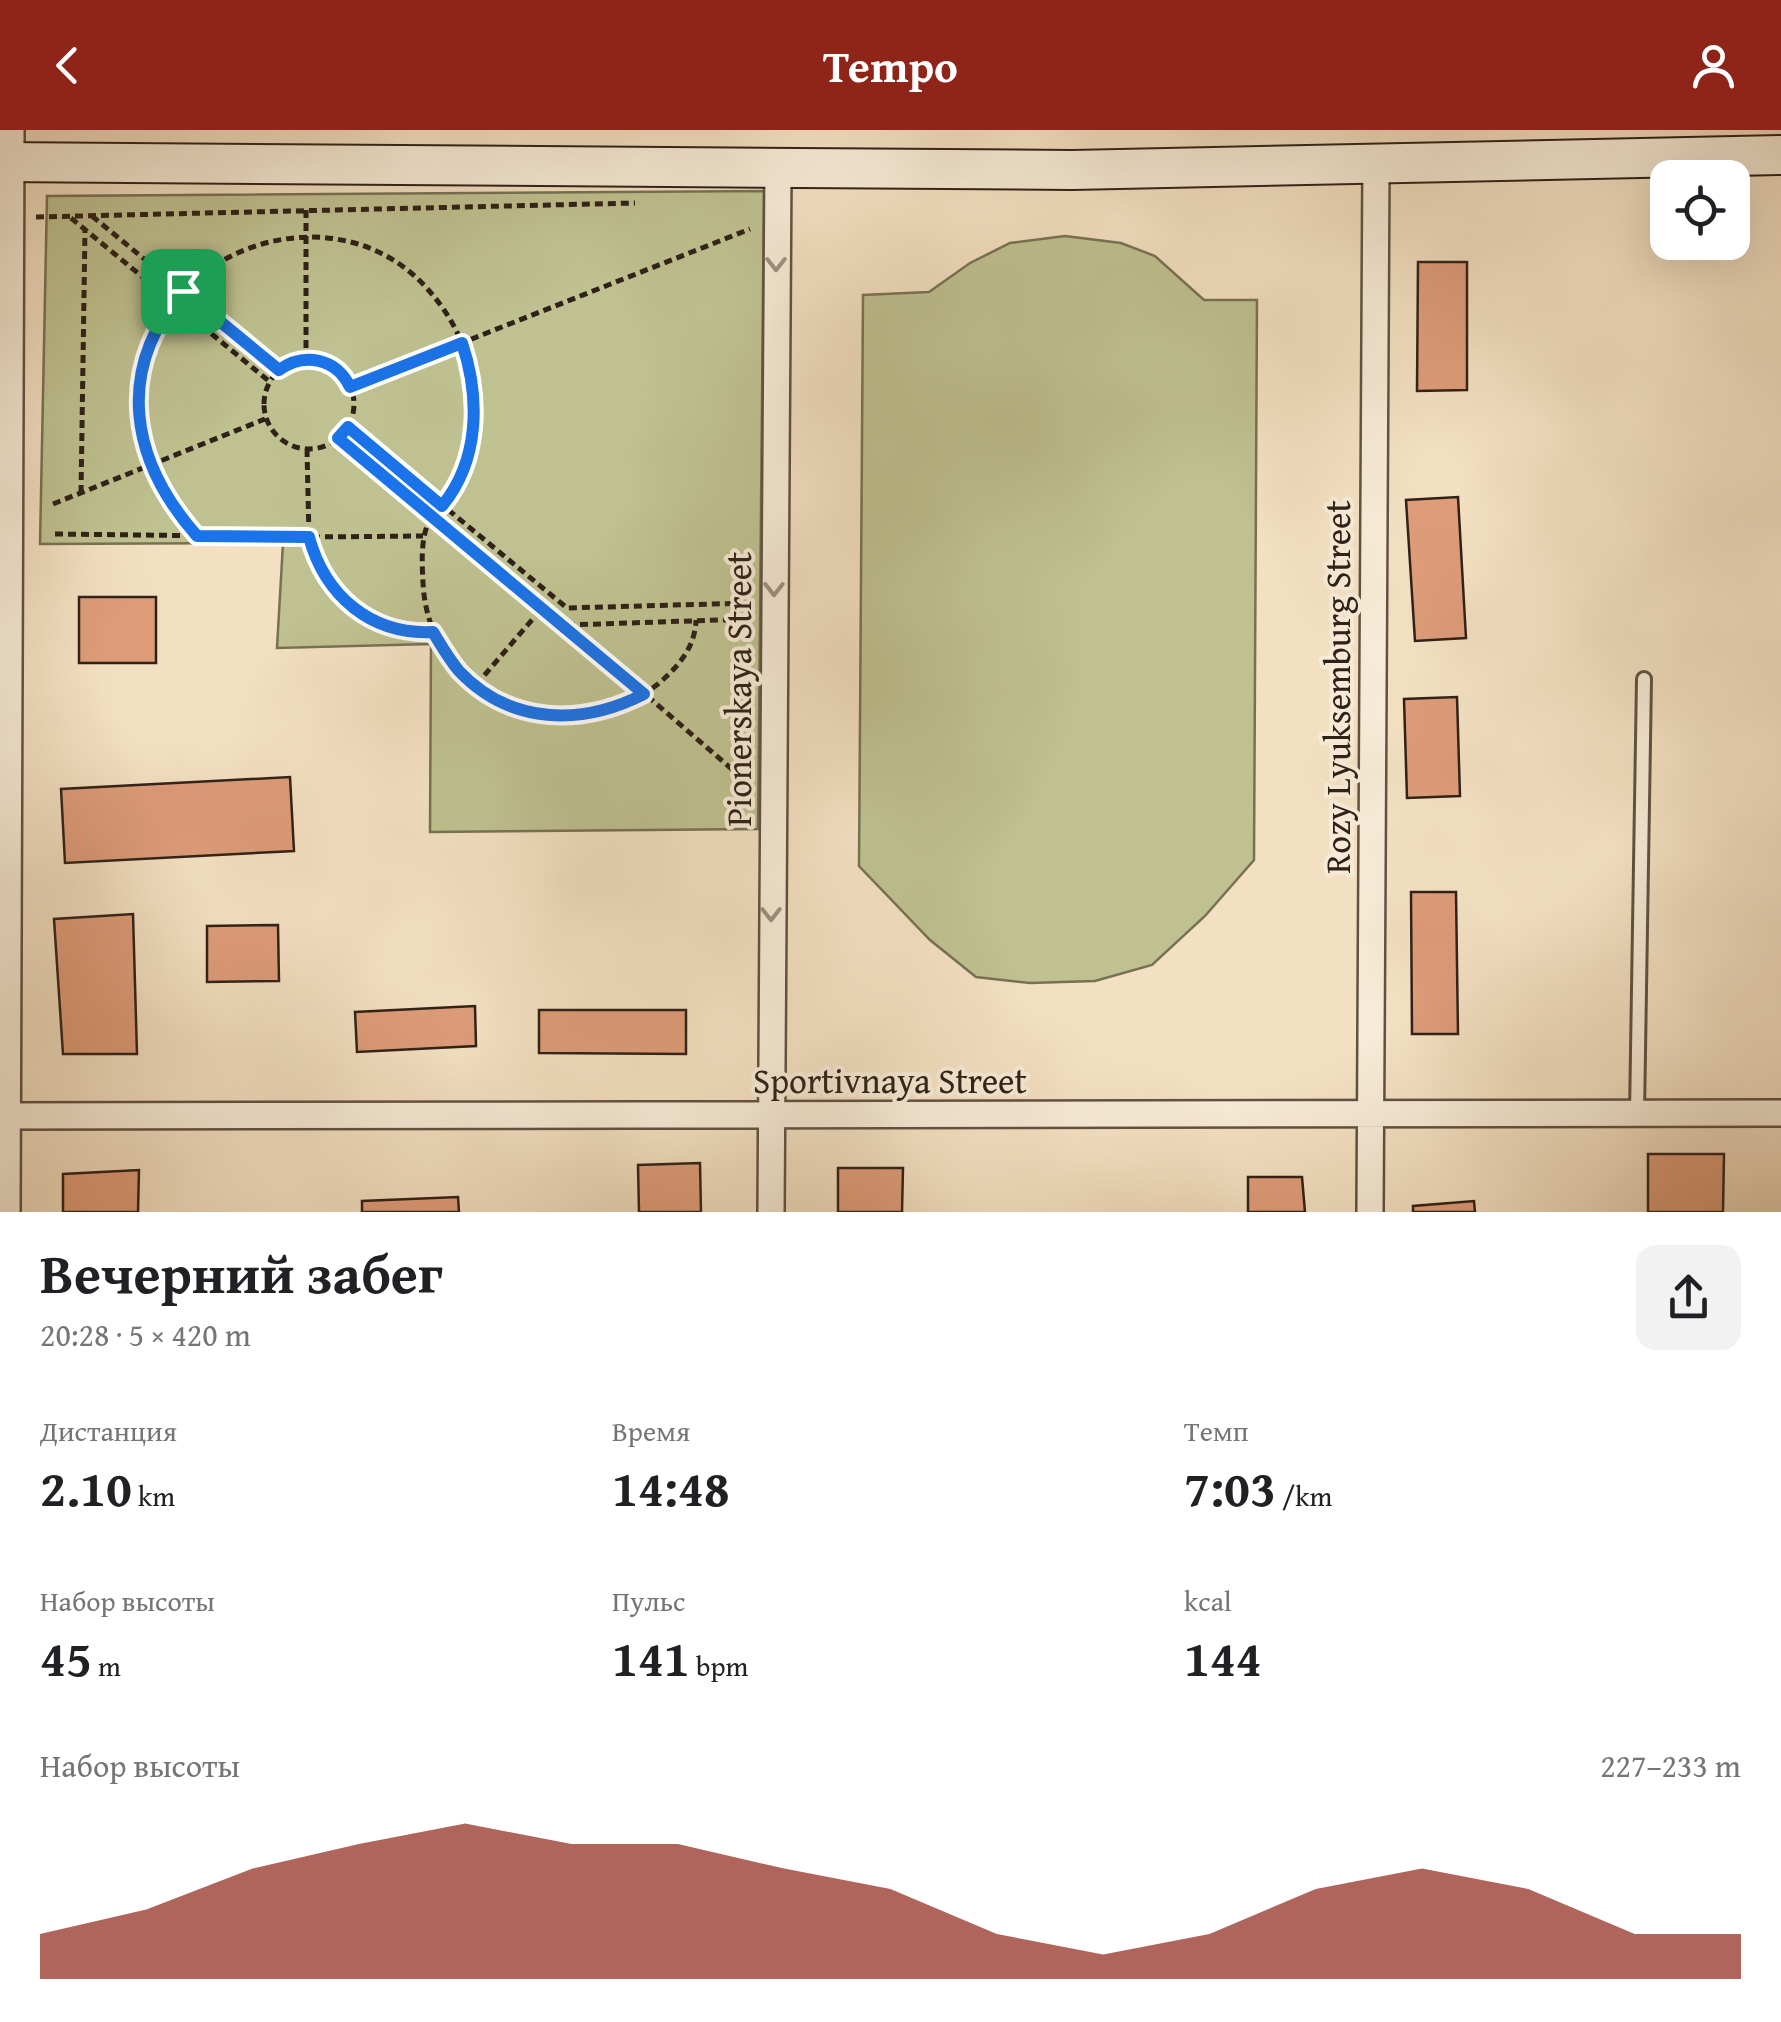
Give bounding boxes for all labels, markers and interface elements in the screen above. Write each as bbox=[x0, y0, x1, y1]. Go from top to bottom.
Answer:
text: Tempo bbox=[823, 33, 958, 98]
icon: back bbox=[40, 38, 95, 93]
icon: person bbox=[1686, 38, 1741, 93]
map controls bbox=[1650, 160, 1750, 260]
button: locate bbox=[1650, 160, 1750, 260]
pin bbox=[141, 249, 226, 334]
one-way arrow bbox=[765, 258, 787, 273]
icon: arrive bbox=[156, 264, 211, 319]
street label: Rozy Lyuksemburg Street bbox=[1312, 500, 1363, 874]
street label: Pionerskaya Street bbox=[713, 552, 764, 826]
one-way arrow bbox=[763, 582, 785, 598]
one-way arrow bbox=[761, 907, 782, 923]
street label: Sportivnaya Street bbox=[753, 1055, 1027, 1106]
text: Вечерний забег bbox=[40, 1233, 443, 1313]
button: share bbox=[1636, 1245, 1741, 1350]
text: 20:28 · 5 × 420 m bbox=[40, 1311, 251, 1358]
text: Дистанция bbox=[40, 1410, 177, 1451]
text: Время bbox=[612, 1410, 690, 1451]
text: Темп bbox=[1184, 1410, 1249, 1451]
text: 2.10 bbox=[40, 1451, 132, 1524]
text: 14:48 bbox=[612, 1451, 730, 1524]
text: 7:03 bbox=[1184, 1451, 1276, 1524]
text: km bbox=[132, 1475, 175, 1516]
text: /km bbox=[1276, 1475, 1332, 1516]
text: Набор высоты bbox=[40, 1580, 215, 1621]
text: Пульс bbox=[612, 1580, 685, 1621]
text: kcal bbox=[1184, 1580, 1232, 1621]
text: 45 bbox=[40, 1621, 92, 1694]
text: 141 bbox=[612, 1621, 690, 1694]
text: 144 bbox=[1184, 1621, 1262, 1694]
text: m bbox=[92, 1645, 121, 1686]
text: bpm bbox=[690, 1645, 748, 1686]
text: Набор высоты bbox=[40, 1742, 240, 1789]
text: 227–233 m bbox=[1600, 1742, 1741, 1789]

